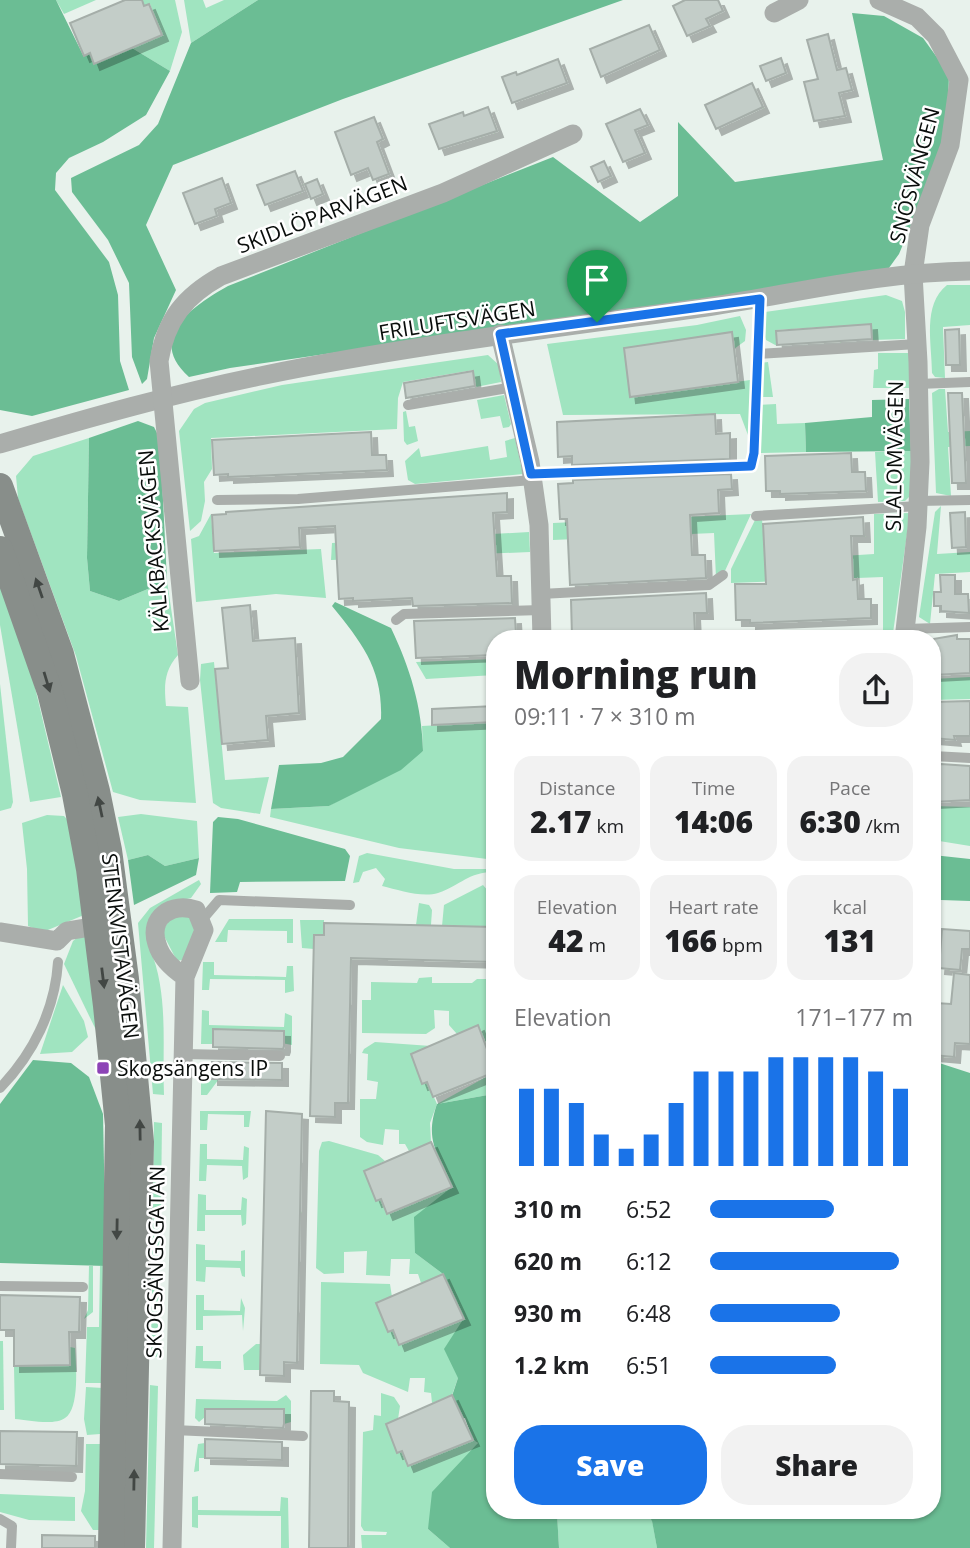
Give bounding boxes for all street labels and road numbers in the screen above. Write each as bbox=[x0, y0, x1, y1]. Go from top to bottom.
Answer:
street label: SNÖSVÄNGEN bbox=[882, 104, 946, 246]
street label: SKIDLÖPARVÄGEN bbox=[233, 169, 411, 259]
street label: FRILUFTSVÄGEN bbox=[377, 294, 537, 346]
street label: SLALOMVÄGEN bbox=[879, 381, 909, 531]
street label: KÄLKBACKSVÄGEN bbox=[131, 449, 175, 633]
street label: STENKVISTAVÄGEN bbox=[96, 852, 146, 1040]
street label: SKOGSÄNGSGATAN bbox=[139, 1165, 171, 1359]

